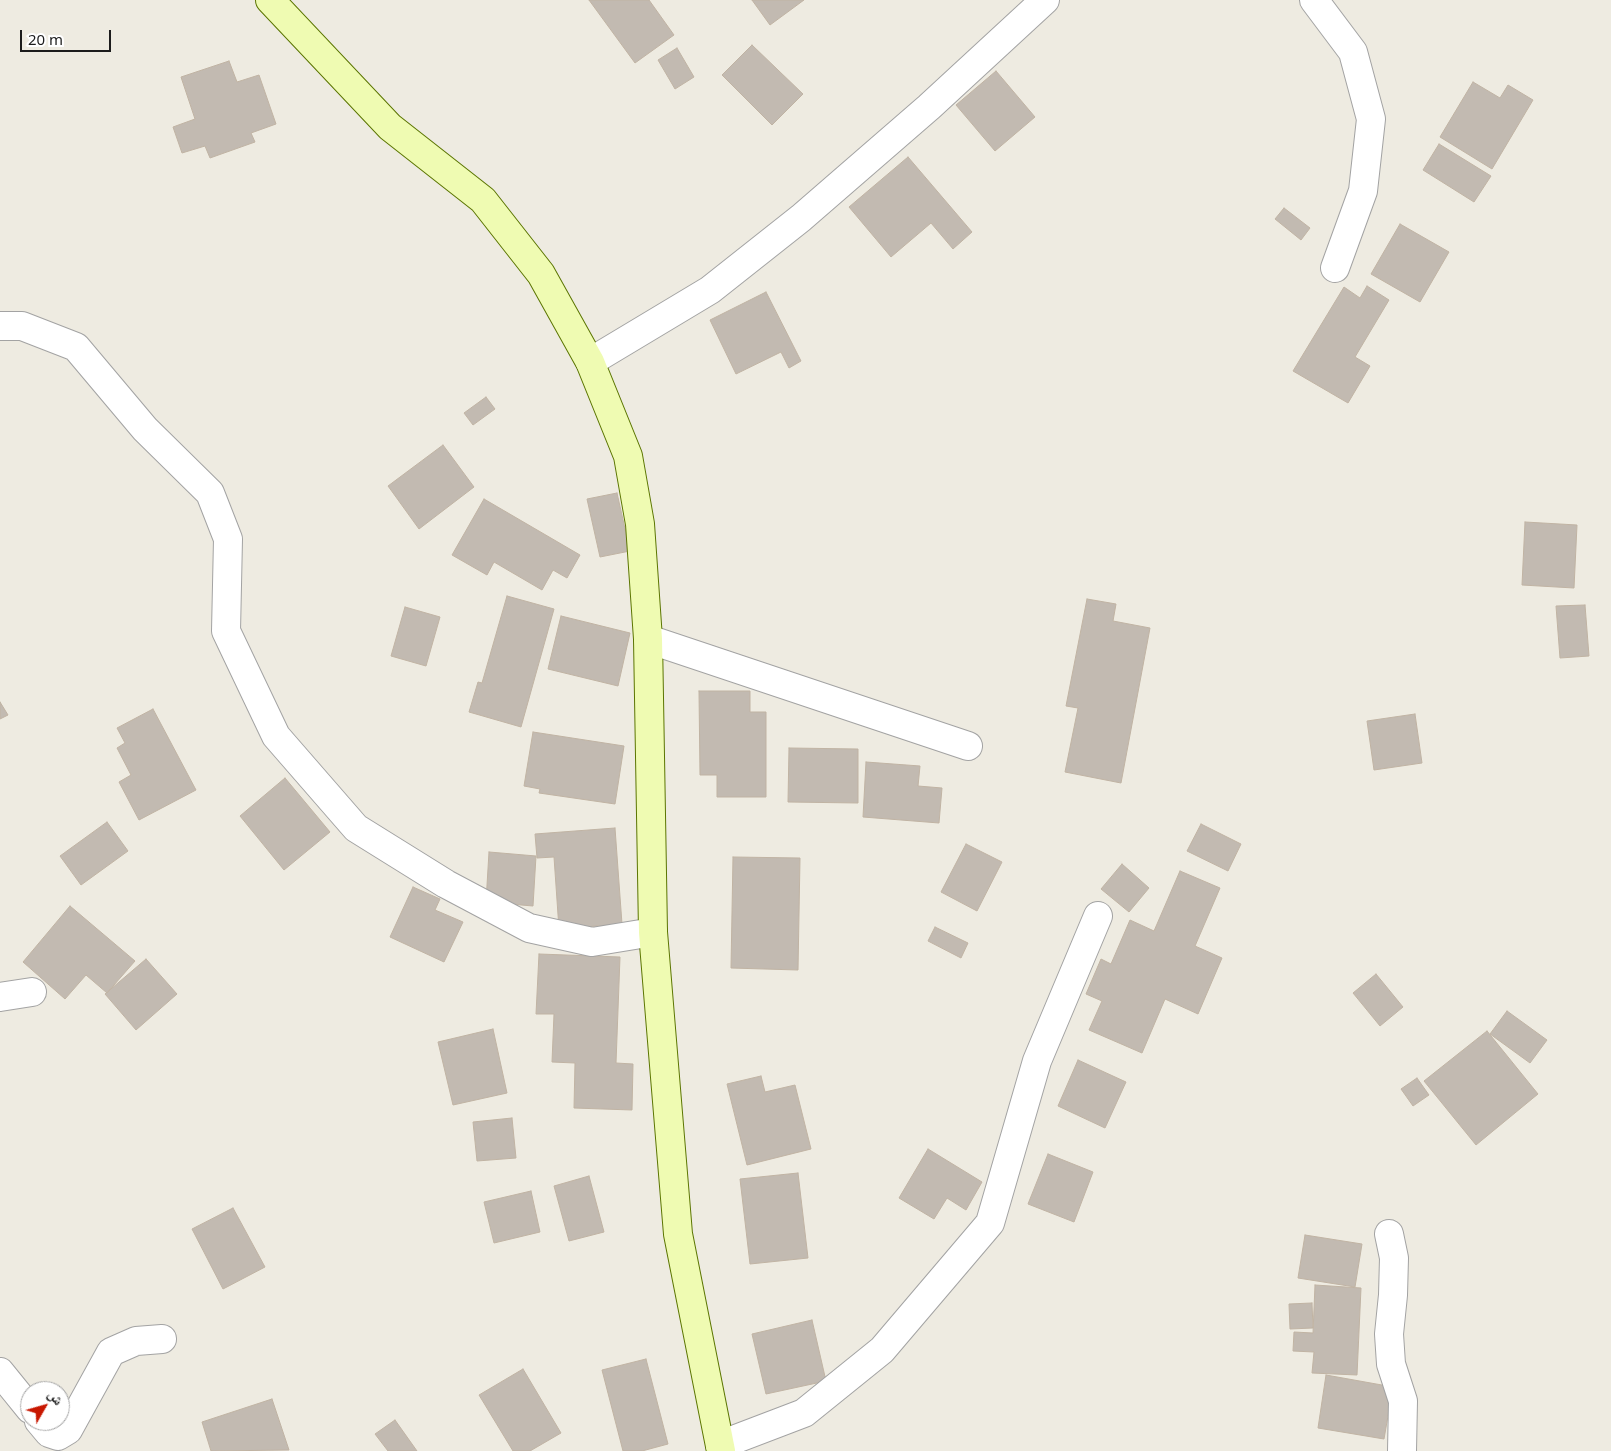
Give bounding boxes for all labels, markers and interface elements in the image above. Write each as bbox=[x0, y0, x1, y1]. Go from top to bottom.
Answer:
scale bar bbox=[22, 20, 114, 52]
text: 20 m bbox=[28, 29, 63, 49]
north arrow bbox=[20, 1381, 70, 1431]
text: ش bbox=[44, 1385, 68, 1409]

